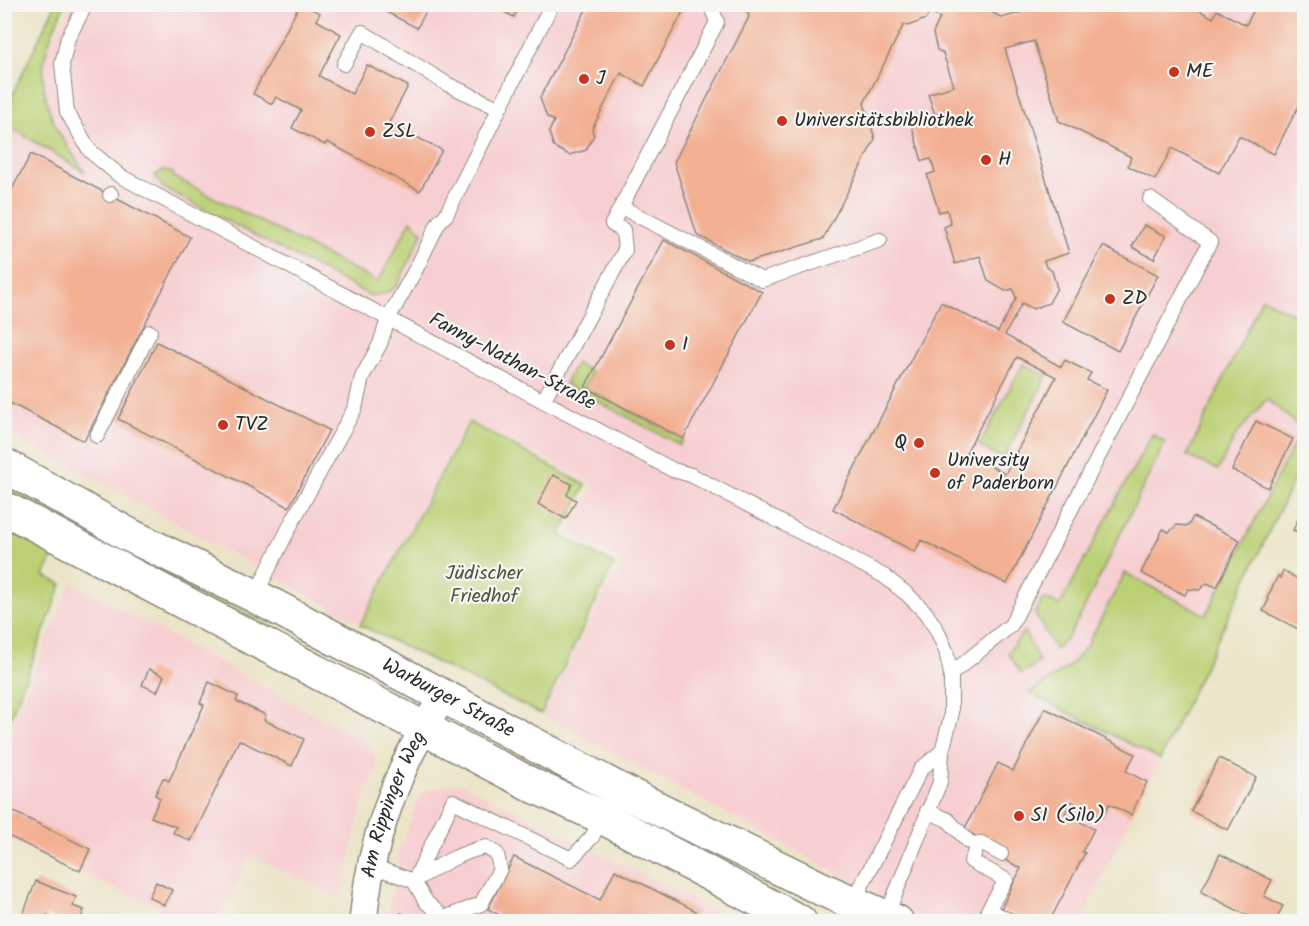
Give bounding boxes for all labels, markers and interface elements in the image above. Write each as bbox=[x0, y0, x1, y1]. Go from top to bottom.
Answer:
place label: ME bbox=[1186, 56, 1215, 88]
place label: J bbox=[596, 63, 606, 95]
marker: ME bbox=[1167, 65, 1181, 79]
marker: J bbox=[577, 72, 591, 86]
place label: Universitätsbibliothek bbox=[794, 105, 974, 137]
marker: Universitätsbibliothek bbox=[775, 114, 789, 128]
place label: ZSL bbox=[382, 116, 416, 148]
marker: ZSL bbox=[363, 125, 377, 139]
place label: H bbox=[998, 144, 1011, 176]
marker: H bbox=[979, 153, 993, 167]
place label: ZD bbox=[1122, 283, 1147, 315]
marker: ZD bbox=[1103, 292, 1117, 306]
street label: Fanny-Nathan-Straße bbox=[423, 304, 601, 420]
place label: I bbox=[682, 329, 688, 361]
marker: I bbox=[663, 338, 677, 352]
place label: TVZ bbox=[235, 409, 269, 441]
marker: TVZ bbox=[216, 418, 230, 432]
place label: Q bbox=[894, 427, 907, 459]
marker: Q bbox=[912, 436, 926, 450]
place label: University of Paderborn bbox=[947, 445, 1054, 500]
marker: University of Paderborn bbox=[928, 466, 942, 480]
park label: Jüdischer Friedhof bbox=[445, 558, 524, 613]
street label: Warburger Straße bbox=[376, 650, 520, 747]
street label: Am Rippinger Weg bbox=[353, 725, 435, 881]
place label: SI (Silo) bbox=[1031, 800, 1105, 832]
marker: SI (Silo) bbox=[1012, 809, 1026, 823]

